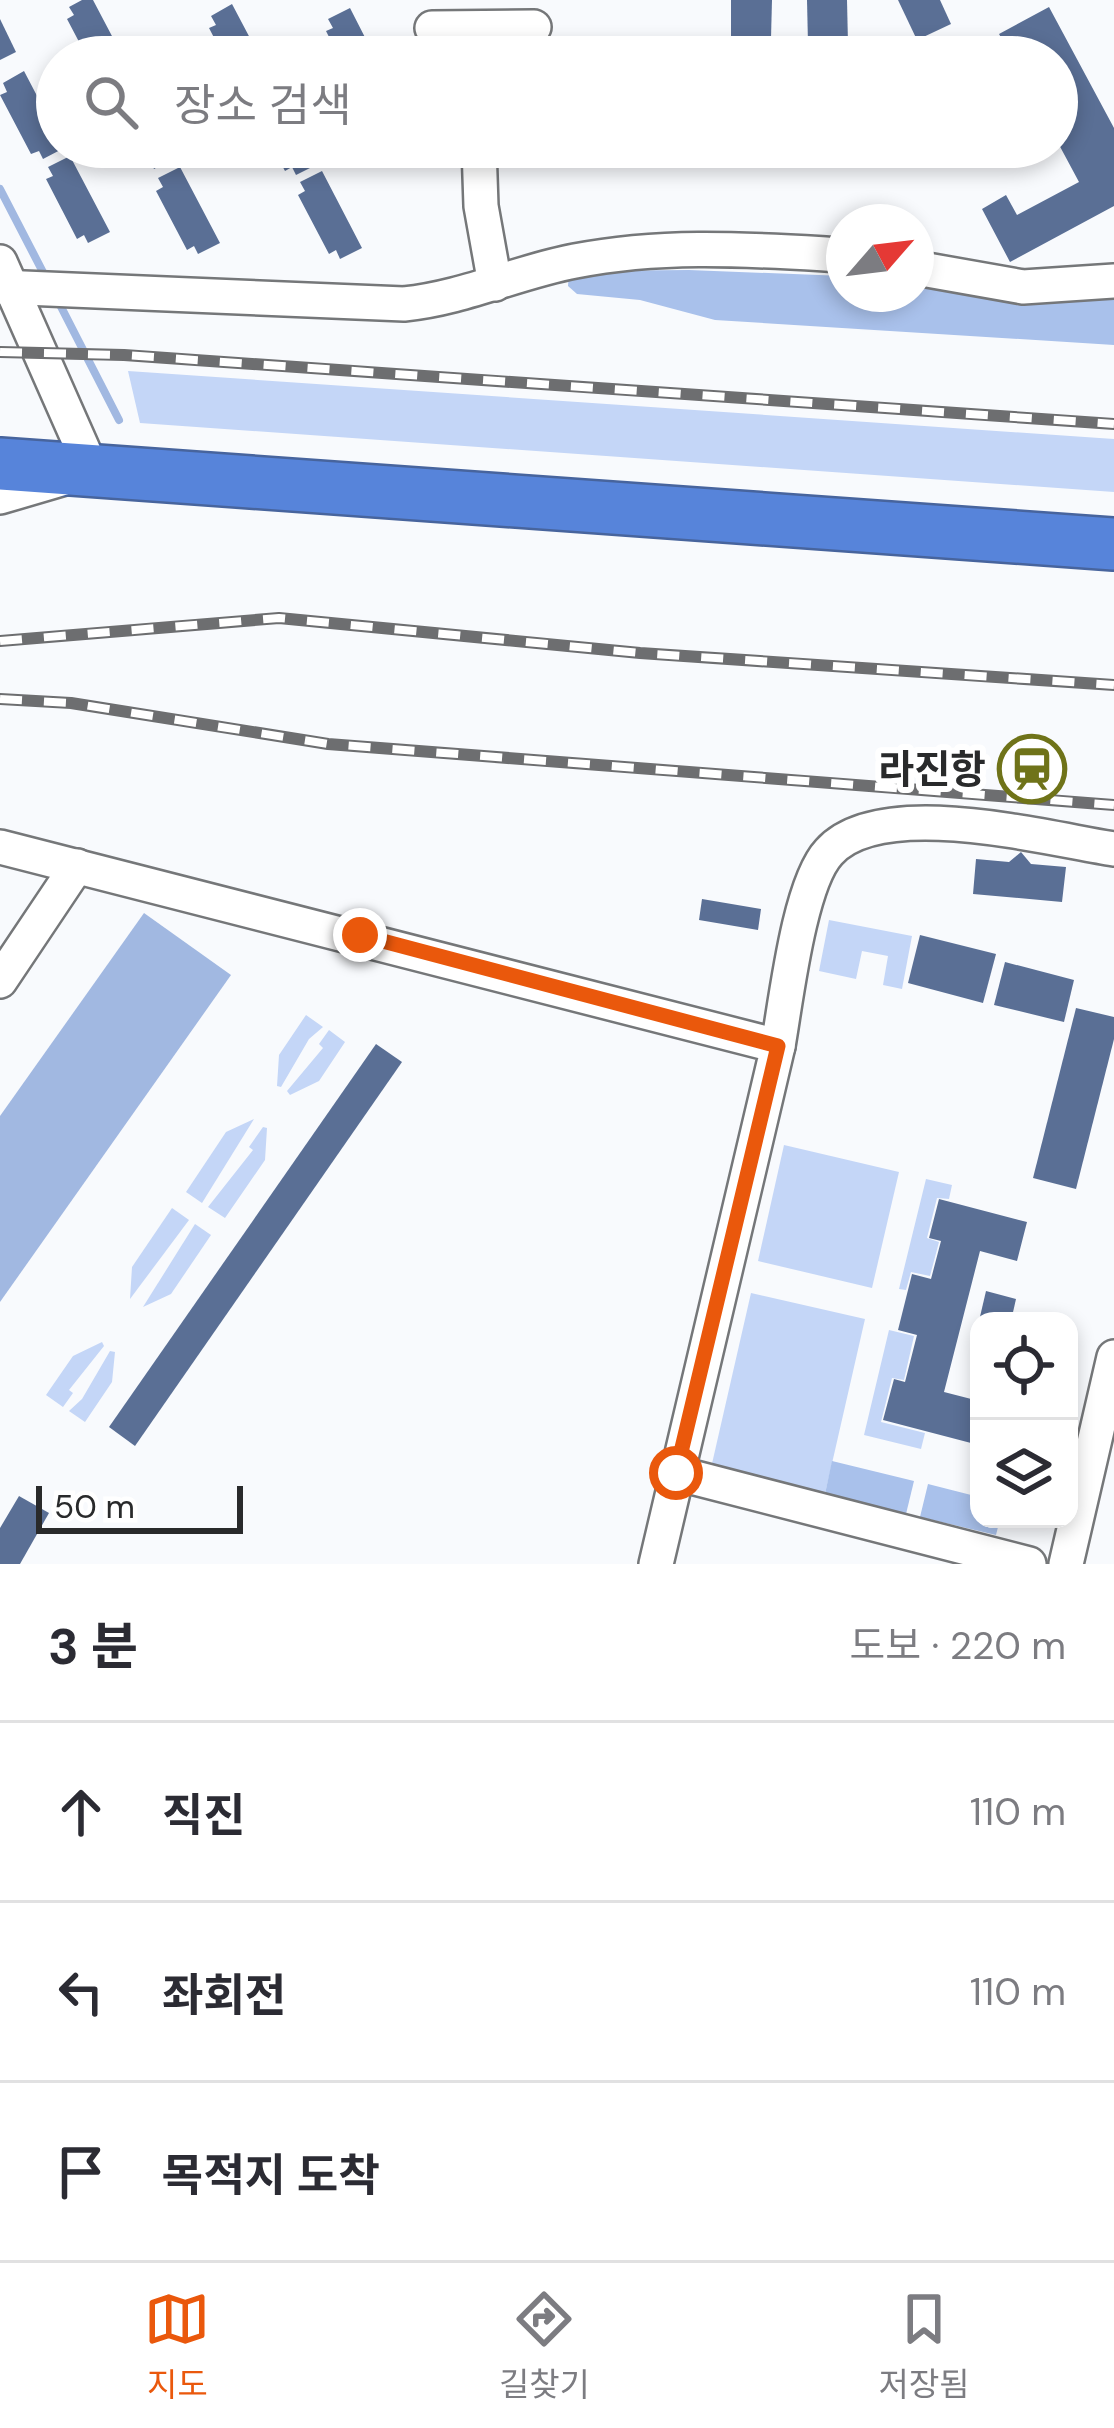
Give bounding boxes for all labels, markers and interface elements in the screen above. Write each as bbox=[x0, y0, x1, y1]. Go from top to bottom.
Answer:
search box bbox=[36, 36, 1078, 168]
icon: search bbox=[78, 69, 144, 135]
text: 장소 검색 bbox=[174, 76, 352, 135]
north arrow bbox=[826, 204, 934, 312]
station icon: 라진항 bbox=[997, 734, 1067, 804]
place label: 라진항 bbox=[878, 744, 986, 795]
route end bbox=[333, 908, 387, 962]
map controls bbox=[970, 1312, 1078, 1528]
button: locate bbox=[970, 1312, 1078, 1420]
button: layers bbox=[970, 1420, 1078, 1528]
route start bbox=[649, 1446, 703, 1500]
scale bar bbox=[36, 1480, 243, 1533]
text: 50 m bbox=[54, 1485, 135, 1528]
text: 3 분 bbox=[48, 1613, 138, 1680]
text: 도보 · 220 m bbox=[849, 1620, 1066, 1671]
icon: ahead bbox=[48, 1779, 114, 1845]
text: 직진 bbox=[162, 1786, 245, 1845]
text: 110 m bbox=[970, 1786, 1066, 1837]
icon: left bbox=[48, 1959, 114, 2025]
text: 좌회전 bbox=[162, 1966, 286, 2025]
text: 110 m bbox=[970, 1966, 1066, 2017]
icon: arrive bbox=[48, 2139, 114, 2205]
text: 목적지 도착 bbox=[162, 2146, 380, 2205]
tab: 지도 bbox=[144, 2286, 210, 2406]
tab: 길찾기 bbox=[499, 2286, 590, 2406]
tab: 저장됨 bbox=[879, 2286, 970, 2406]

